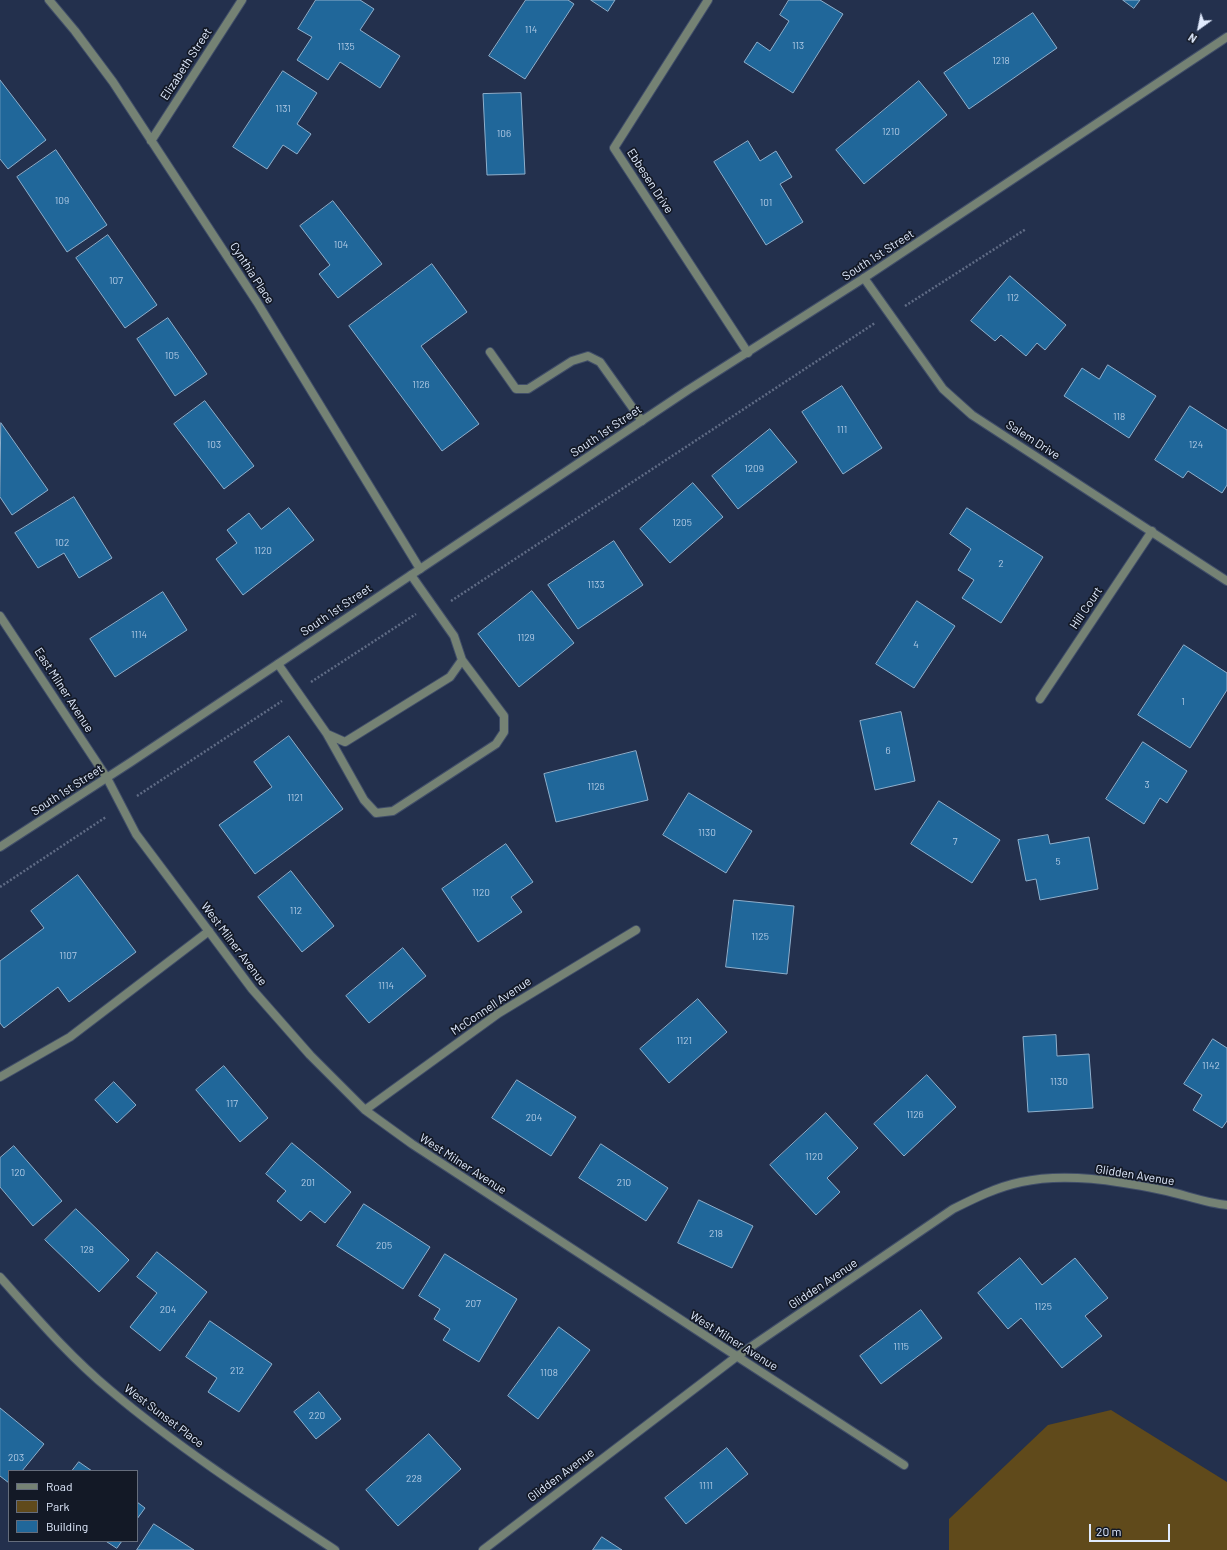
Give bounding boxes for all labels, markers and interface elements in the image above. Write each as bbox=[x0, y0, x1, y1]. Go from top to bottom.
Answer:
north arrow bbox=[1179, 8, 1219, 48]
house number: 114 bbox=[525, 24, 537, 36]
street label: Elizabeth Street bbox=[157, 25, 215, 103]
text: N bbox=[1186, 31, 1199, 46]
house number: 113 bbox=[792, 40, 804, 52]
house number: 1135 bbox=[337, 41, 355, 53]
house number: 1218 bbox=[992, 55, 1010, 67]
house number: 1131 bbox=[275, 103, 291, 115]
house number: 1210 bbox=[882, 126, 900, 138]
house number: 106 bbox=[497, 128, 511, 140]
street label: Ebbesen Drive bbox=[624, 146, 676, 216]
house number: 109 bbox=[55, 195, 69, 207]
house number: 101 bbox=[760, 197, 772, 209]
street label: South 1st Street bbox=[839, 226, 917, 284]
house number: 104 bbox=[334, 239, 348, 251]
street label: Cynthia Place bbox=[227, 240, 277, 306]
house number: 107 bbox=[109, 275, 123, 287]
house number: 112 bbox=[1007, 292, 1019, 304]
house number: 105 bbox=[165, 350, 179, 362]
house number: 1126 bbox=[412, 379, 430, 391]
street label: South 1st Street bbox=[568, 402, 644, 460]
house number: 118 bbox=[1113, 411, 1125, 423]
street label: Salem Drive bbox=[1003, 417, 1063, 463]
house number: 111 bbox=[837, 424, 847, 436]
house number: 103 bbox=[207, 439, 221, 451]
house number: 124 bbox=[1189, 439, 1203, 451]
house number: 1209 bbox=[744, 463, 764, 475]
house number: 1205 bbox=[672, 517, 692, 529]
house number: 102 bbox=[55, 537, 69, 549]
house number: 1120 bbox=[254, 545, 272, 557]
house number: 2 bbox=[998, 558, 1004, 570]
house number: 1133 bbox=[587, 579, 605, 591]
street label: South 1st Street bbox=[298, 581, 374, 639]
street label: Hill Court bbox=[1067, 584, 1105, 632]
house number: 1114 bbox=[131, 629, 147, 641]
house number: 1129 bbox=[517, 632, 535, 644]
house number: 4 bbox=[913, 639, 919, 651]
street label: East Milner Avenue bbox=[31, 645, 97, 735]
house number: 1 bbox=[1181, 696, 1185, 708]
house number: 6 bbox=[885, 745, 891, 757]
street label: South 1st Street bbox=[28, 761, 106, 819]
house number: 3 bbox=[1144, 779, 1150, 791]
house number: 1126 bbox=[587, 781, 605, 793]
house number: 1121 bbox=[287, 792, 303, 804]
house number: 1130 bbox=[698, 827, 716, 839]
house number: 7 bbox=[953, 836, 957, 848]
house number: 5 bbox=[1055, 856, 1061, 868]
house number: 1120 bbox=[472, 887, 490, 899]
street label: West Milner Avenue bbox=[198, 899, 270, 989]
house number: 112 bbox=[290, 905, 302, 917]
house number: 1125 bbox=[751, 931, 769, 943]
house number: 1107 bbox=[59, 950, 77, 962]
street label: McConnell Avenue bbox=[448, 974, 534, 1038]
house number: 1114 bbox=[378, 980, 394, 992]
house number: 1121 bbox=[676, 1035, 692, 1047]
house number: 1142 bbox=[1202, 1060, 1220, 1072]
house number: 1130 bbox=[1050, 1076, 1068, 1088]
house number: 117 bbox=[226, 1098, 238, 1110]
house number: 1126 bbox=[906, 1109, 924, 1121]
house number: 204 bbox=[526, 1112, 542, 1124]
street label: West Milner Avenue bbox=[417, 1130, 509, 1198]
house number: 1120 bbox=[805, 1151, 823, 1163]
street label: Glidden Avenue bbox=[1095, 1162, 1175, 1188]
house number: 120 bbox=[11, 1167, 25, 1179]
house number: 201 bbox=[301, 1177, 315, 1189]
house number: 210 bbox=[617, 1177, 631, 1189]
house number: 218 bbox=[709, 1228, 723, 1240]
house number: 205 bbox=[376, 1240, 392, 1252]
house number: 128 bbox=[80, 1244, 94, 1256]
street label: Glidden Avenue bbox=[786, 1256, 860, 1312]
house number: 207 bbox=[465, 1298, 481, 1310]
house number: 1125 bbox=[1034, 1301, 1052, 1313]
house number: 204 bbox=[160, 1304, 176, 1316]
street label: West Milner Avenue bbox=[687, 1308, 781, 1374]
house number: 1115 bbox=[893, 1341, 909, 1353]
house number: 212 bbox=[230, 1365, 244, 1377]
house number: 1108 bbox=[540, 1367, 558, 1379]
street label: West Sunset Place bbox=[121, 1381, 207, 1451]
house number: 220 bbox=[309, 1410, 325, 1422]
street label: Glidden Avenue bbox=[525, 1445, 597, 1505]
house number: 203 bbox=[8, 1452, 24, 1464]
legend bbox=[8, 1470, 138, 1542]
house number: 228 bbox=[406, 1473, 422, 1485]
text: Road bbox=[46, 1479, 73, 1493]
house number: 1111 bbox=[699, 1480, 713, 1492]
text: Park bbox=[46, 1499, 70, 1513]
scale bar bbox=[1091, 1516, 1172, 1542]
text: Building bbox=[46, 1519, 88, 1533]
text: 20 m bbox=[1096, 1524, 1122, 1538]

